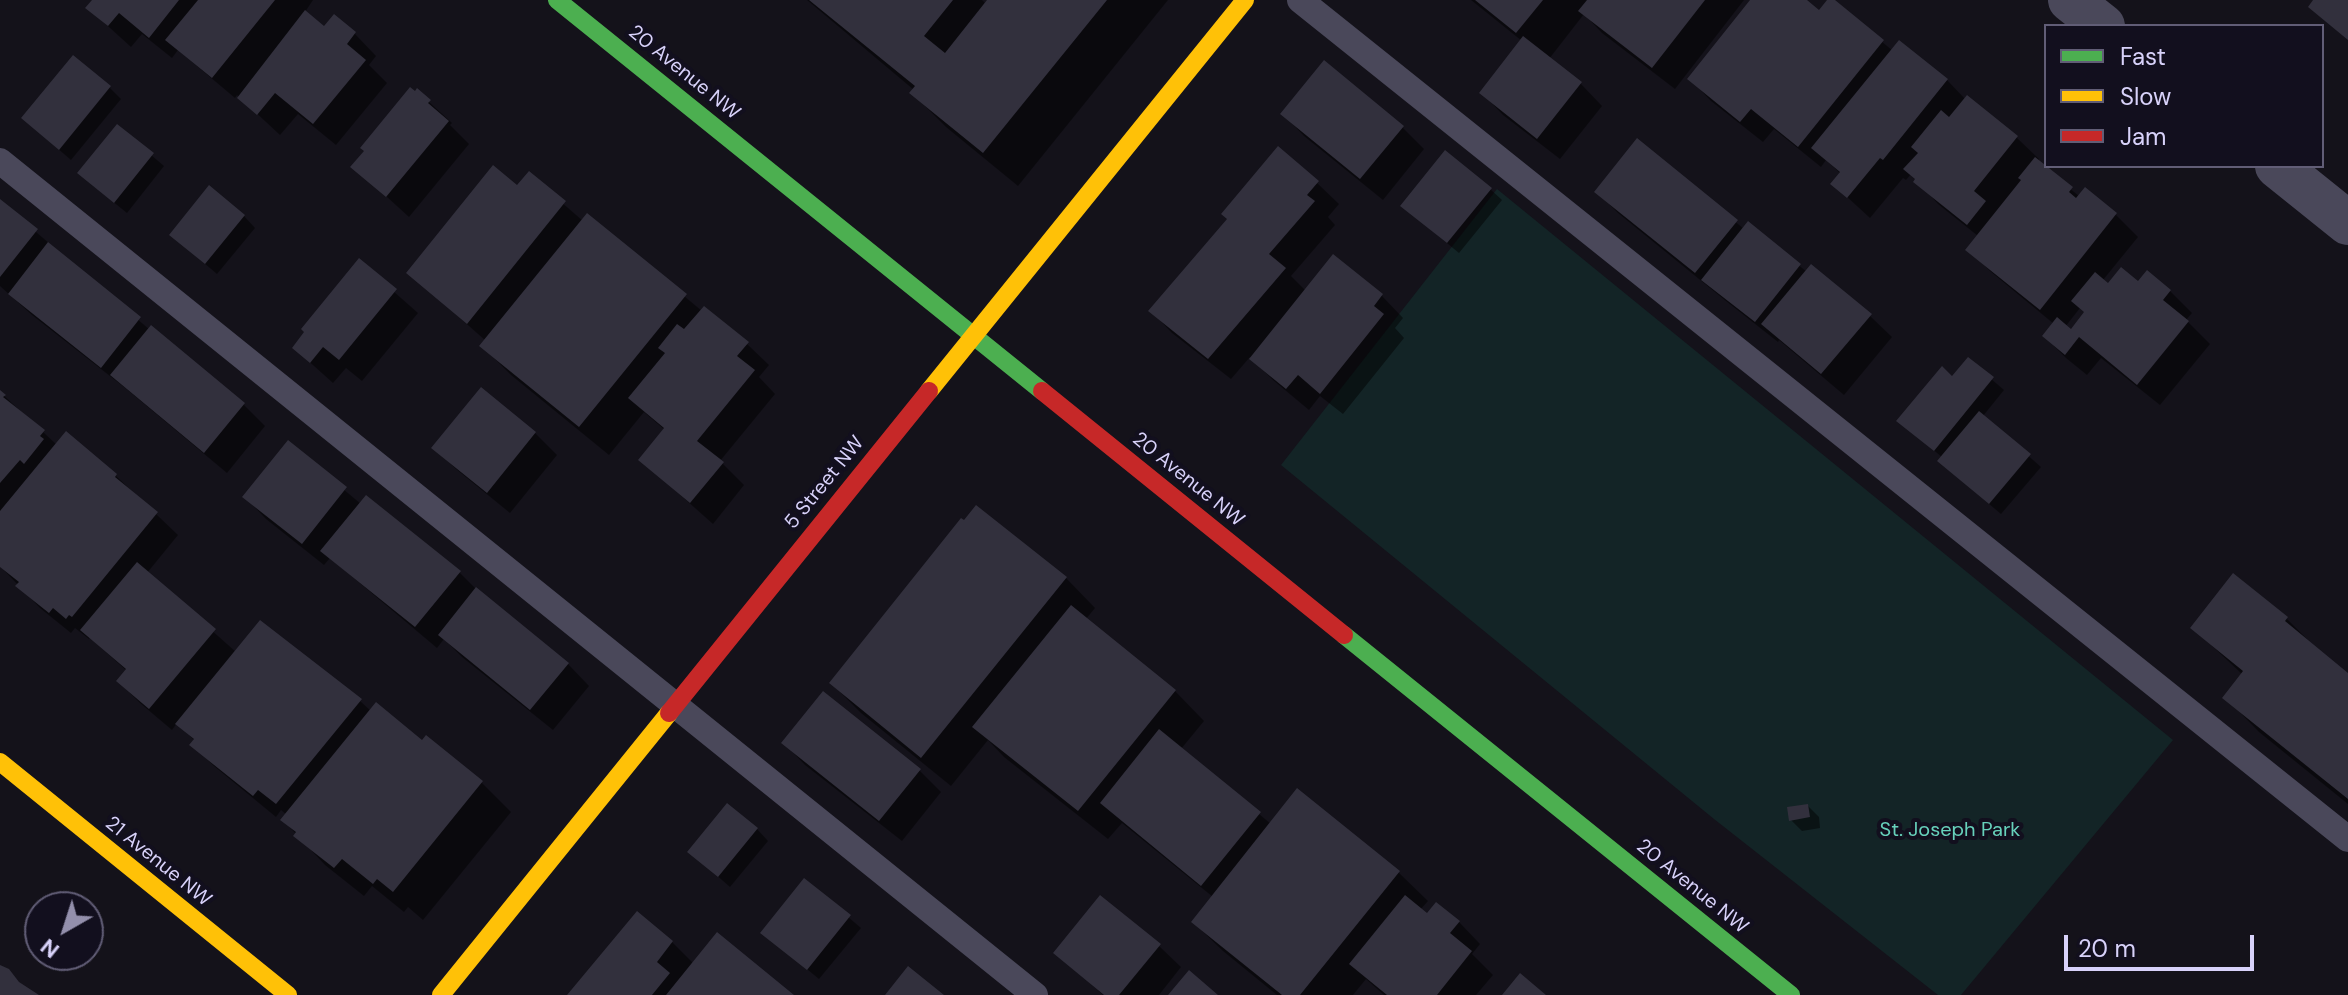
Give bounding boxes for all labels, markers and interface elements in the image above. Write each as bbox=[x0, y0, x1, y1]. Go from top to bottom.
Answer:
street label: 20 Avenue NW bbox=[623, 21, 745, 125]
legend bbox=[2044, 24, 2324, 168]
text: Fast bbox=[2120, 41, 2166, 72]
text: Slow bbox=[2120, 81, 2171, 112]
text: Jam bbox=[2120, 121, 2166, 152]
street label: 20 Avenue NW bbox=[1127, 428, 1249, 532]
street label: 5 Street NW bbox=[780, 432, 870, 534]
street label: 21 Avenue NW bbox=[100, 812, 216, 912]
park label: St. Joseph Park bbox=[1880, 819, 2020, 843]
street label: 20 Avenue NW bbox=[1631, 835, 1753, 939]
north arrow bbox=[24, 891, 104, 971]
scale bar bbox=[2068, 919, 2258, 969]
text: N bbox=[34, 932, 65, 965]
text: 20 m bbox=[2078, 933, 2136, 964]

